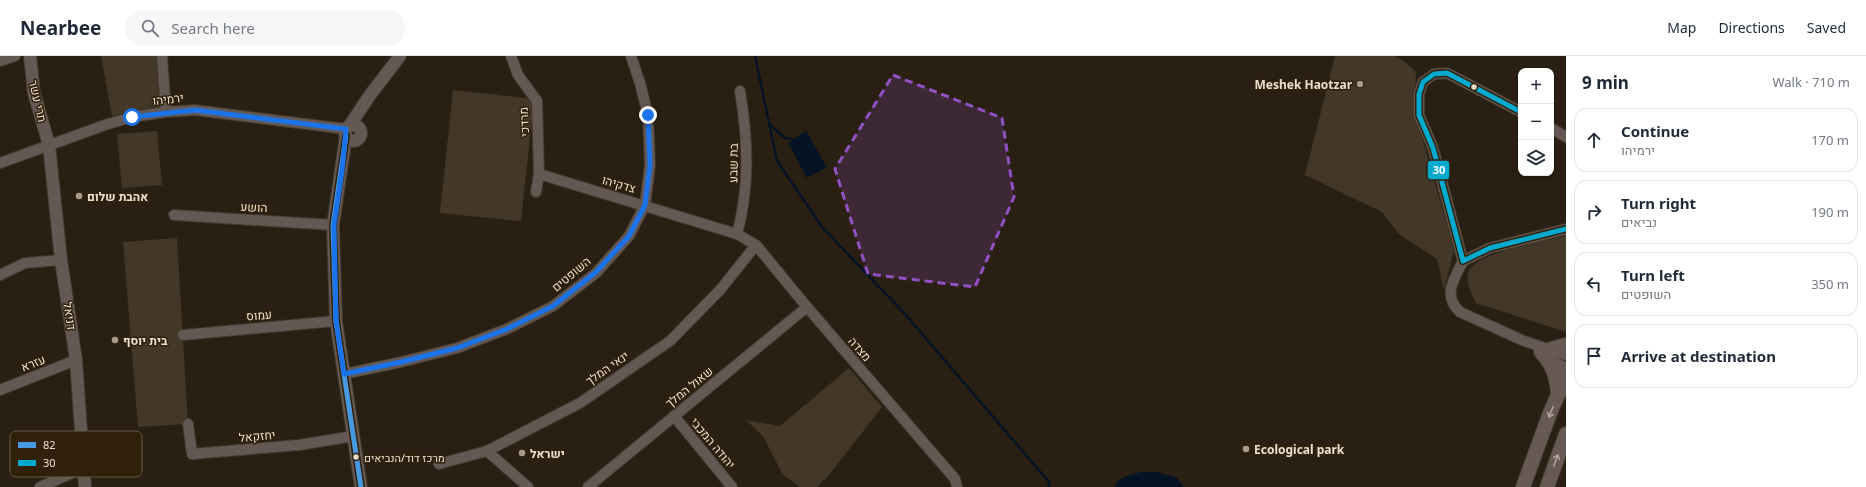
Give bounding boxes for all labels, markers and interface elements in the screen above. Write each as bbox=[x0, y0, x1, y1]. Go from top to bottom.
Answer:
search box bbox=[125, 10, 405, 46]
text: Nearbee bbox=[20, 15, 101, 41]
icon: search bbox=[139, 17, 161, 39]
text: Search here bbox=[171, 18, 255, 38]
text: Map bbox=[1667, 18, 1696, 37]
text: Directions bbox=[1718, 18, 1785, 37]
text: Saved bbox=[1807, 18, 1846, 37]
map controls bbox=[1518, 68, 1554, 176]
button: + bbox=[1518, 68, 1554, 104]
text: 9 min bbox=[1582, 71, 1629, 94]
text: Walk · 710 m bbox=[1772, 73, 1850, 91]
place label: Meshek Haotzar bbox=[1254, 76, 1353, 93]
street label: תרי עשר bbox=[25, 78, 51, 124]
marker: Meshek Haotzar bbox=[1355, 79, 1365, 89]
unlabelled marker bbox=[1469, 82, 1479, 92]
street label: ירמיהו bbox=[152, 89, 184, 109]
button: − bbox=[1518, 104, 1554, 140]
route end bbox=[639, 106, 657, 124]
street label: מרדכי bbox=[515, 107, 533, 137]
route start bbox=[123, 108, 141, 126]
text: Continue bbox=[1621, 121, 1689, 141]
icon: ahead bbox=[1583, 129, 1605, 151]
text: 170 m bbox=[1811, 131, 1849, 149]
button: layers bbox=[1518, 140, 1554, 176]
text: ירמיהו bbox=[1621, 141, 1655, 159]
street label: בת שבע bbox=[724, 142, 742, 183]
line badge: 30 bbox=[1427, 160, 1450, 180]
text: 30 bbox=[1433, 162, 1445, 177]
street label: צדקיהו bbox=[600, 171, 638, 197]
place label: אהבת שלום bbox=[87, 188, 148, 205]
marker: אהבת שלום bbox=[74, 191, 84, 201]
text: Turn right bbox=[1621, 193, 1696, 213]
street label: הושע bbox=[240, 198, 268, 216]
icon: right bbox=[1583, 201, 1605, 223]
text: 190 m bbox=[1811, 203, 1849, 221]
text: נביאים bbox=[1621, 213, 1657, 231]
street label: השופטים bbox=[548, 253, 594, 295]
text: Turn left bbox=[1621, 265, 1685, 285]
icon: left bbox=[1583, 273, 1605, 295]
text: 350 m bbox=[1811, 275, 1849, 293]
text: השופטים bbox=[1621, 285, 1671, 303]
street label: דניאל bbox=[59, 301, 81, 331]
street label: עמוס bbox=[245, 305, 273, 325]
place label: בית יוסף bbox=[123, 332, 168, 349]
street label: מצדה bbox=[845, 333, 875, 365]
marker: בית יוסף bbox=[110, 335, 120, 345]
icon: arrive bbox=[1583, 345, 1605, 367]
text: Arrive at destination bbox=[1621, 346, 1776, 366]
street label: ינאי המלך bbox=[582, 347, 632, 389]
street label: עזרא bbox=[18, 351, 48, 375]
street label: שאול המלך bbox=[662, 363, 716, 411]
one-way arrow bbox=[1546, 406, 1554, 418]
street label: יהודה המכבי bbox=[687, 414, 739, 472]
street label: יחזקאל bbox=[238, 426, 276, 446]
legend bbox=[10, 431, 142, 477]
text: 82 bbox=[43, 437, 56, 452]
place label: Ecological park bbox=[1254, 441, 1345, 458]
marker: Ecological park bbox=[1241, 444, 1251, 454]
place label: ישראל bbox=[530, 445, 565, 462]
marker: ישראל bbox=[517, 448, 527, 458]
place label: מרכז דוד/הנביאים bbox=[364, 450, 445, 465]
marker: מרכז דוד/הנביאים bbox=[351, 452, 361, 462]
text: 30 bbox=[43, 455, 56, 470]
one-way arrow bbox=[1553, 455, 1561, 467]

